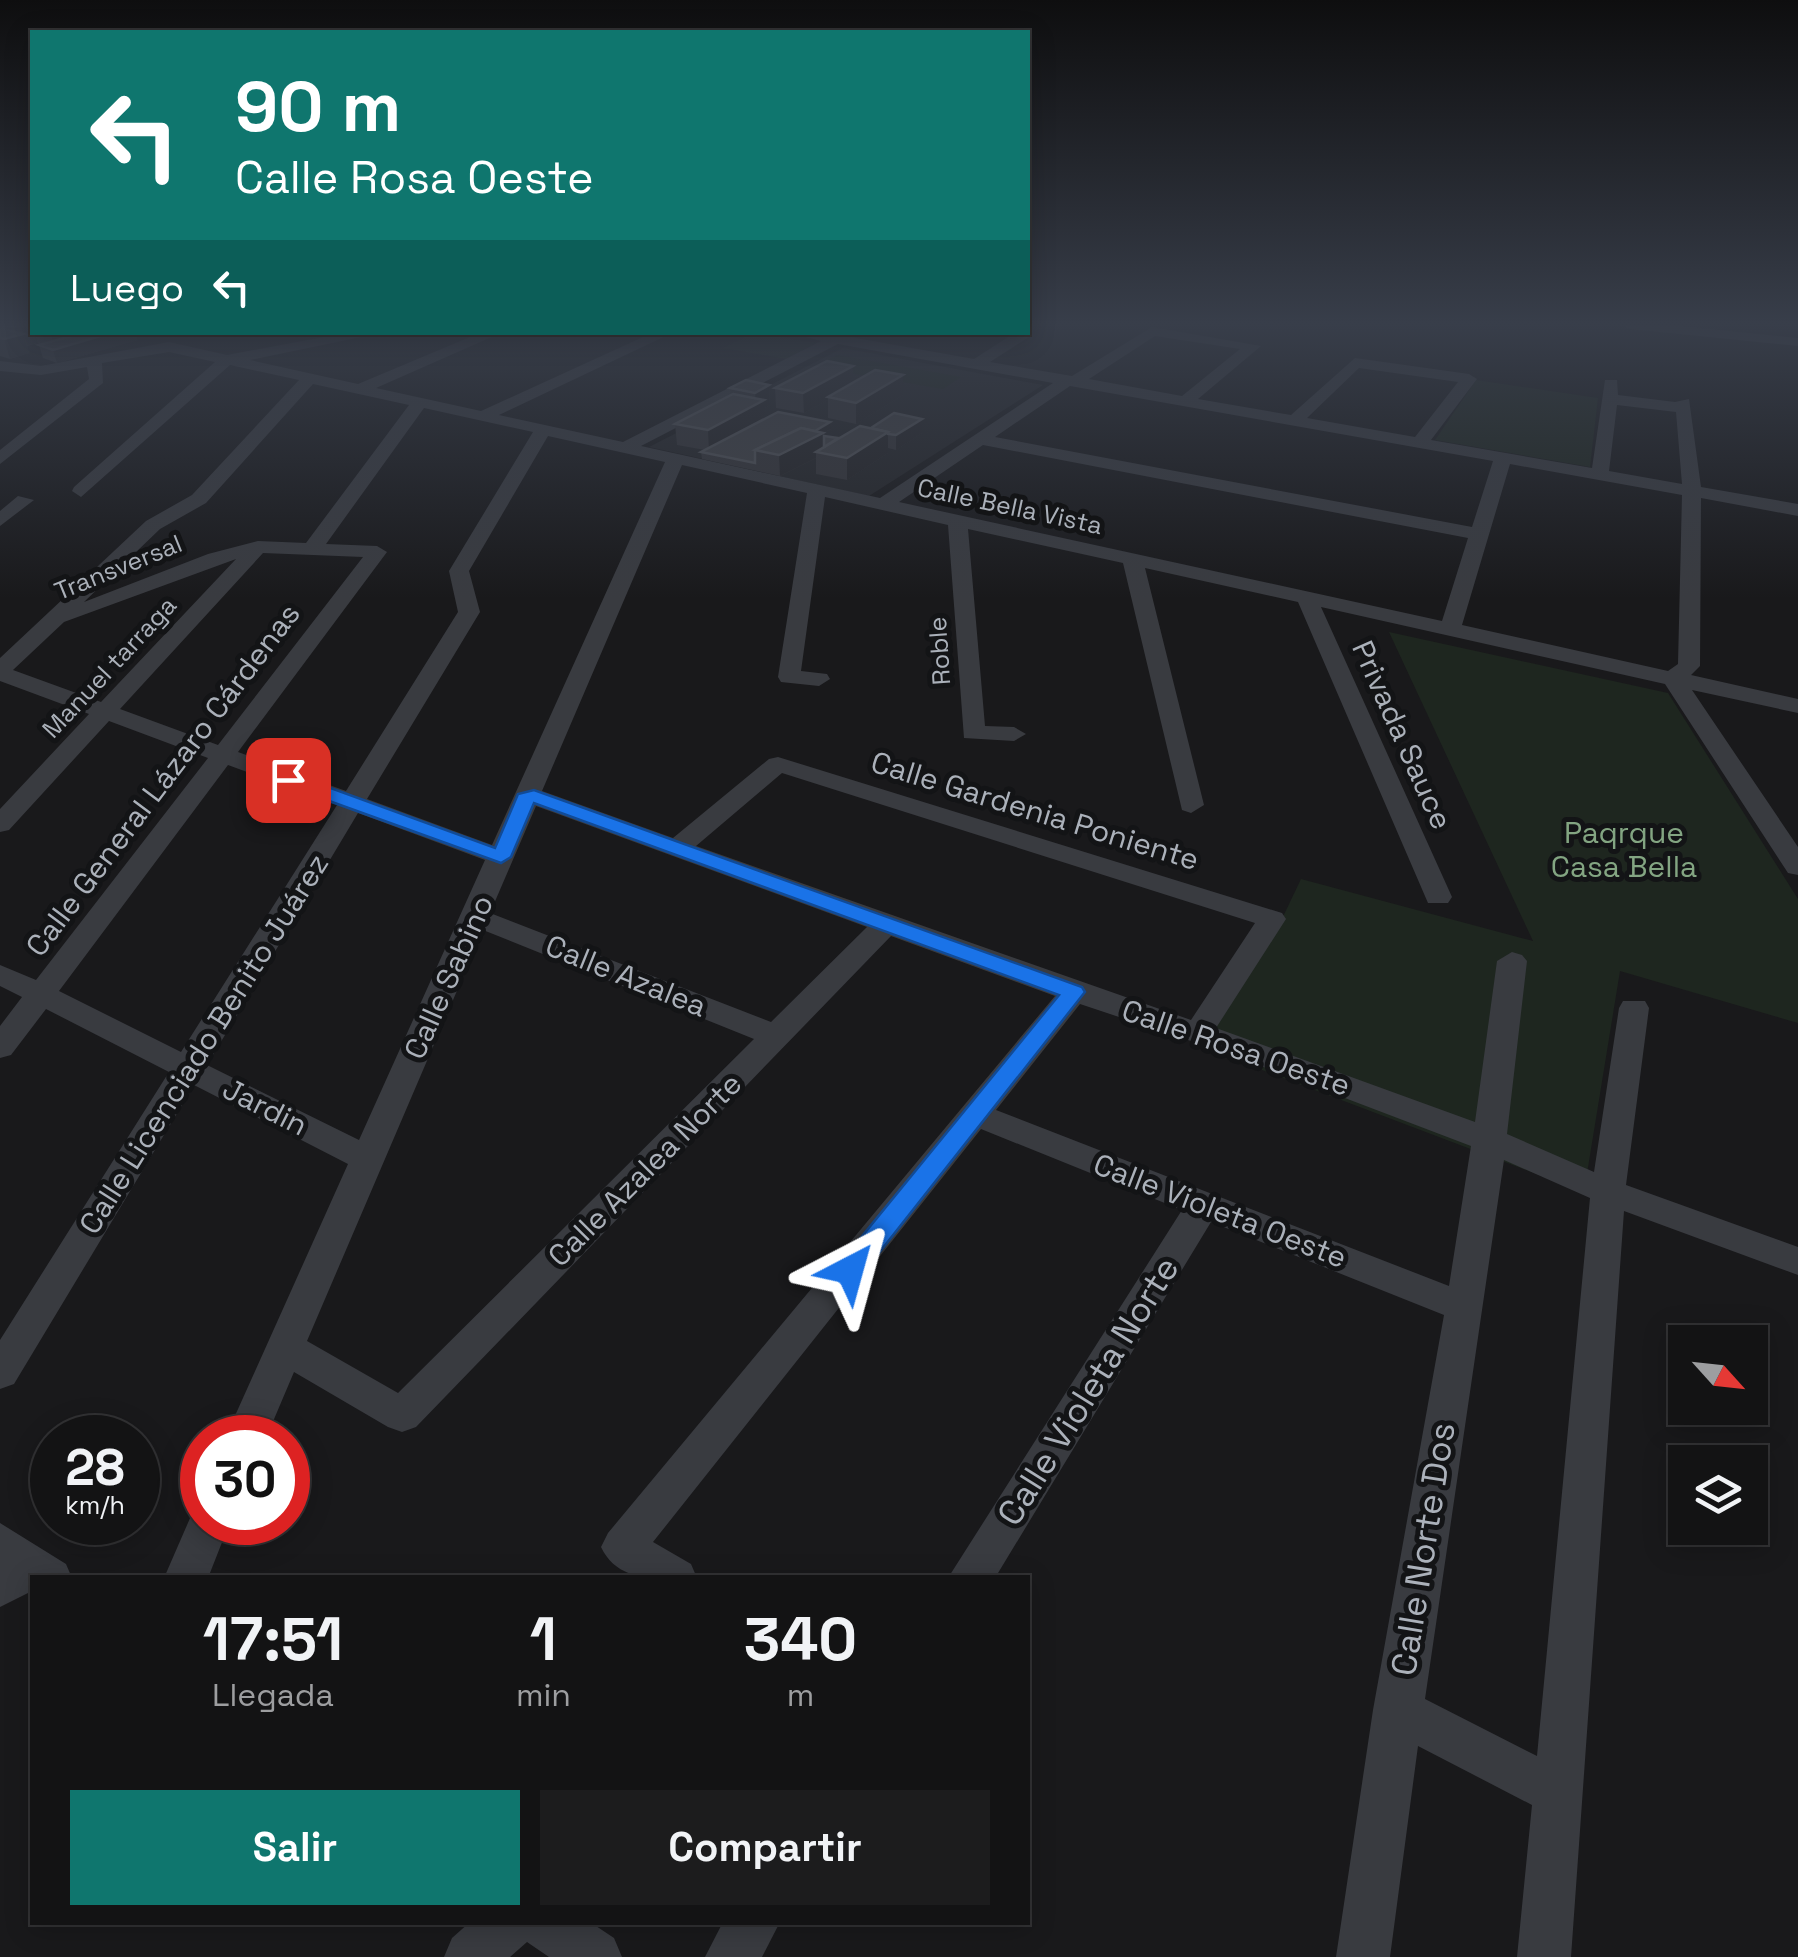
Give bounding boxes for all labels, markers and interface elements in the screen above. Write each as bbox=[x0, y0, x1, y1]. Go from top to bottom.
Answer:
text: 90 m bbox=[235, 62, 401, 151]
icon: left bbox=[70, 70, 200, 200]
text: Calle Rosa Oeste bbox=[235, 149, 594, 206]
icon: left bbox=[204, 260, 259, 315]
text: Luego bbox=[70, 264, 184, 312]
street label: Calle Bella Vista bbox=[915, 471, 1105, 541]
street label: Transversal bbox=[50, 527, 186, 607]
street label: Manuel tarraga bbox=[35, 589, 183, 745]
street label: Calle General Lázaro Cárdenas bbox=[17, 595, 308, 964]
street label: Roble bbox=[921, 616, 957, 686]
street label: Privada Sauce bbox=[1343, 634, 1462, 835]
pin bbox=[246, 738, 331, 823]
street label: Calle Gardenia Poniente bbox=[866, 742, 1204, 879]
icon: arrive bbox=[261, 753, 316, 808]
park label: Paqrque Casa Bella bbox=[1551, 813, 1697, 886]
street label: Calle Licenciado Benito Juárez bbox=[70, 846, 337, 1241]
street label: Calle Sabino bbox=[395, 889, 502, 1065]
street label: Calle Azalea bbox=[540, 926, 712, 1026]
street label: Calle Rosa Oeste bbox=[1117, 990, 1356, 1105]
street label: Calle Azalea Norte bbox=[539, 1064, 750, 1275]
street label: Jardin bbox=[216, 1069, 314, 1144]
street label: Calle Violeta Oeste bbox=[1088, 1144, 1352, 1277]
position arrow bbox=[798, 1218, 902, 1322]
street label: Calle Violeta Norte bbox=[988, 1248, 1188, 1534]
north arrow bbox=[1668, 1325, 1768, 1425]
map controls bbox=[1668, 1325, 1768, 1545]
speed limit sign: 30 bbox=[180, 1415, 310, 1545]
street label: Calle Norte Dos bbox=[1381, 1419, 1465, 1679]
text: 28 bbox=[65, 1436, 125, 1500]
button: layers bbox=[1668, 1445, 1768, 1545]
text: km/h bbox=[65, 1489, 125, 1521]
text: 17:51 bbox=[203, 1601, 343, 1678]
text: 1 bbox=[530, 1601, 557, 1678]
text: 340 bbox=[744, 1601, 857, 1678]
text: Llegada bbox=[212, 1675, 334, 1715]
text: min bbox=[516, 1675, 571, 1715]
text: m bbox=[787, 1675, 814, 1715]
button: Salir bbox=[70, 1790, 520, 1905]
button: Compartir bbox=[540, 1790, 990, 1905]

